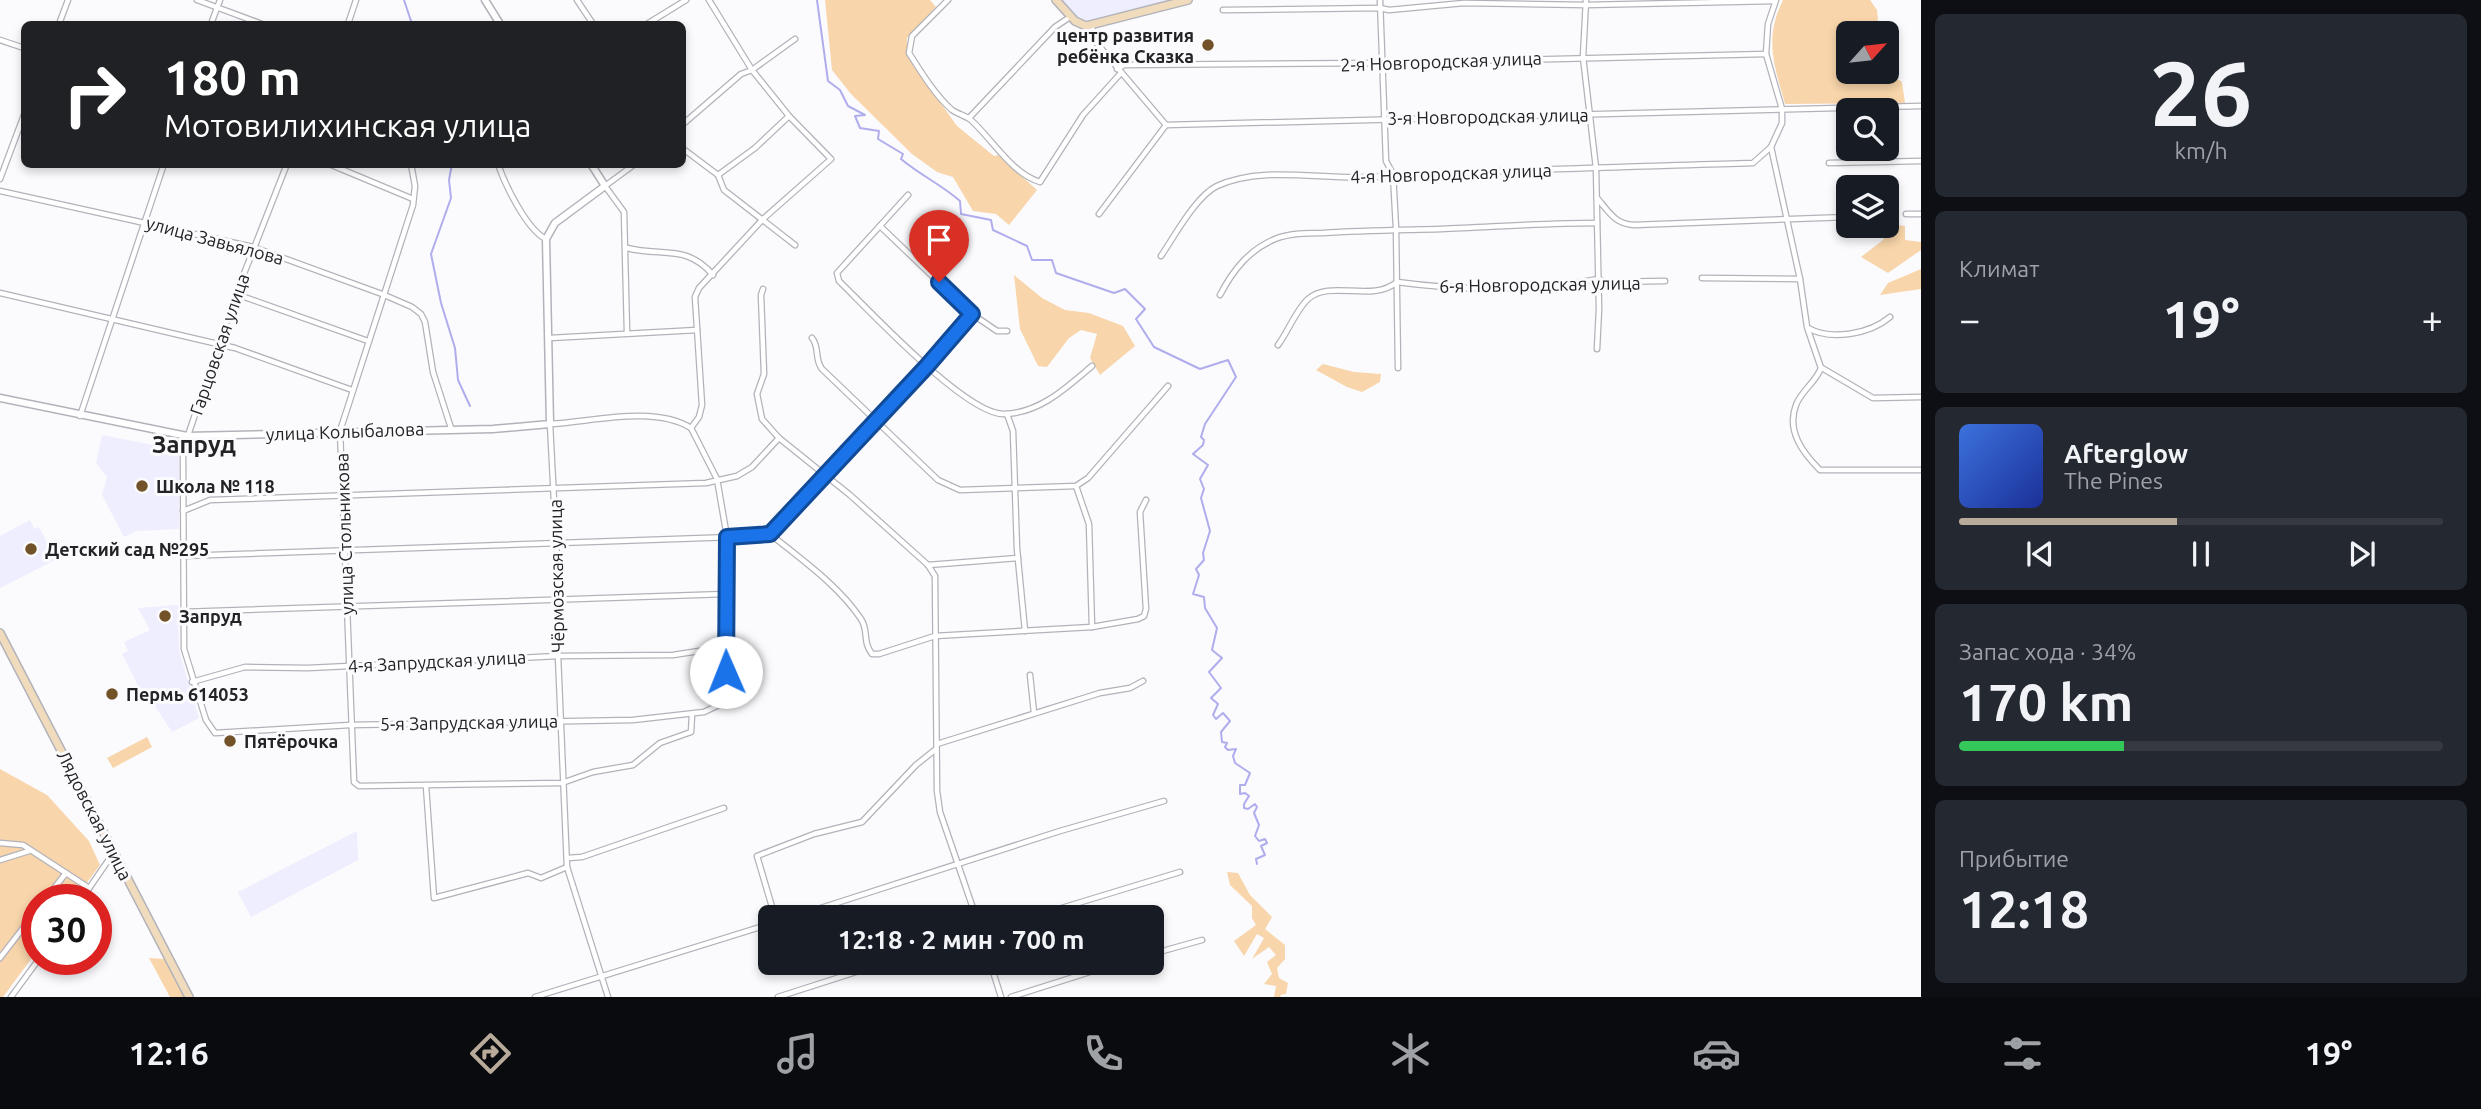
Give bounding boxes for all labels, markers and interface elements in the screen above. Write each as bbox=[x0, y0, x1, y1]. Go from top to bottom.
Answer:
north arrow bbox=[1836, 21, 1899, 84]
map controls bbox=[1836, 21, 1899, 238]
place label: центр развития ребёнка Сказка bbox=[1056, 25, 1194, 66]
marker: центр развития ребёнка Сказка bbox=[1200, 37, 1216, 53]
text: 26 bbox=[2150, 41, 2252, 143]
street label: 2-я Новгородская улица bbox=[1340, 47, 1542, 75]
icon: right bbox=[49, 49, 140, 140]
text: 180 m bbox=[164, 49, 301, 104]
button: search bbox=[1836, 98, 1899, 161]
street label: 3-я Новгородская улица bbox=[1387, 104, 1589, 128]
text: Мотовилихинская улица bbox=[164, 107, 531, 143]
text: km/h bbox=[2174, 138, 2228, 163]
street label: 4-я Новгородская улица bbox=[1350, 159, 1552, 187]
button: layers bbox=[1836, 175, 1899, 238]
pin bbox=[909, 210, 969, 282]
street label: улица Завьялова bbox=[144, 212, 286, 268]
icon: arrive bbox=[920, 221, 958, 259]
text: Климат bbox=[1959, 256, 2039, 281]
street label: Гарцовская улица bbox=[185, 271, 253, 417]
street label: 6-я Новгородская улица bbox=[1439, 272, 1641, 296]
text: 19° bbox=[2162, 290, 2240, 348]
text: − bbox=[1959, 298, 1980, 340]
text: + bbox=[2422, 298, 2443, 340]
street label: улица Колыбалова bbox=[265, 418, 425, 444]
district label: Запруд bbox=[152, 431, 236, 458]
text: Afterglow bbox=[2064, 439, 2188, 468]
street label: улица Стольникова bbox=[331, 453, 357, 615]
text: The Pines bbox=[2064, 468, 2163, 493]
place label: Школа № 118 bbox=[156, 476, 275, 496]
marker: Школа № 118 bbox=[134, 478, 150, 494]
street label: Чёрмозская улица bbox=[545, 499, 567, 653]
icon: previous bbox=[2021, 535, 2059, 573]
icon: pause bbox=[2182, 535, 2220, 573]
icon: next bbox=[2343, 535, 2381, 573]
place label: Детский сад №295 bbox=[45, 539, 209, 559]
marker: Детский сад №295 bbox=[23, 541, 39, 557]
place label: Запруд bbox=[179, 606, 242, 626]
marker: Запруд bbox=[157, 608, 173, 624]
position arrow bbox=[689, 635, 763, 709]
text: Запас хода · 34% bbox=[1959, 639, 2136, 664]
street label: 4-я Запрудская улица bbox=[347, 646, 527, 676]
text: 170 km bbox=[1959, 673, 2133, 731]
place label: Пермь 614053 bbox=[126, 684, 249, 704]
marker: Пермь 614053 bbox=[104, 686, 120, 702]
street label: 5-я Запрудская улица bbox=[380, 710, 558, 734]
place label: Пятёрочка bbox=[244, 731, 338, 751]
marker: Пятёрочка bbox=[222, 733, 238, 749]
street label: Лядовская улица bbox=[54, 747, 136, 883]
text: Прибытие bbox=[1959, 846, 2069, 871]
text: 12:18 bbox=[1959, 880, 2089, 938]
speed limit sign: 30 bbox=[21, 884, 112, 975]
text: 12:18 · 2 мин · 700 m bbox=[838, 925, 1084, 954]
icon: directions bbox=[466, 1029, 515, 1078]
icon: music bbox=[773, 1029, 822, 1078]
icon: phone bbox=[1079, 1029, 1128, 1078]
icon: climate bbox=[1386, 1029, 1435, 1078]
icon: car bbox=[1692, 1029, 1741, 1078]
icon: filters bbox=[1998, 1029, 2047, 1078]
text: 12:16 bbox=[129, 1035, 209, 1071]
text: 19° bbox=[2305, 1035, 2352, 1071]

